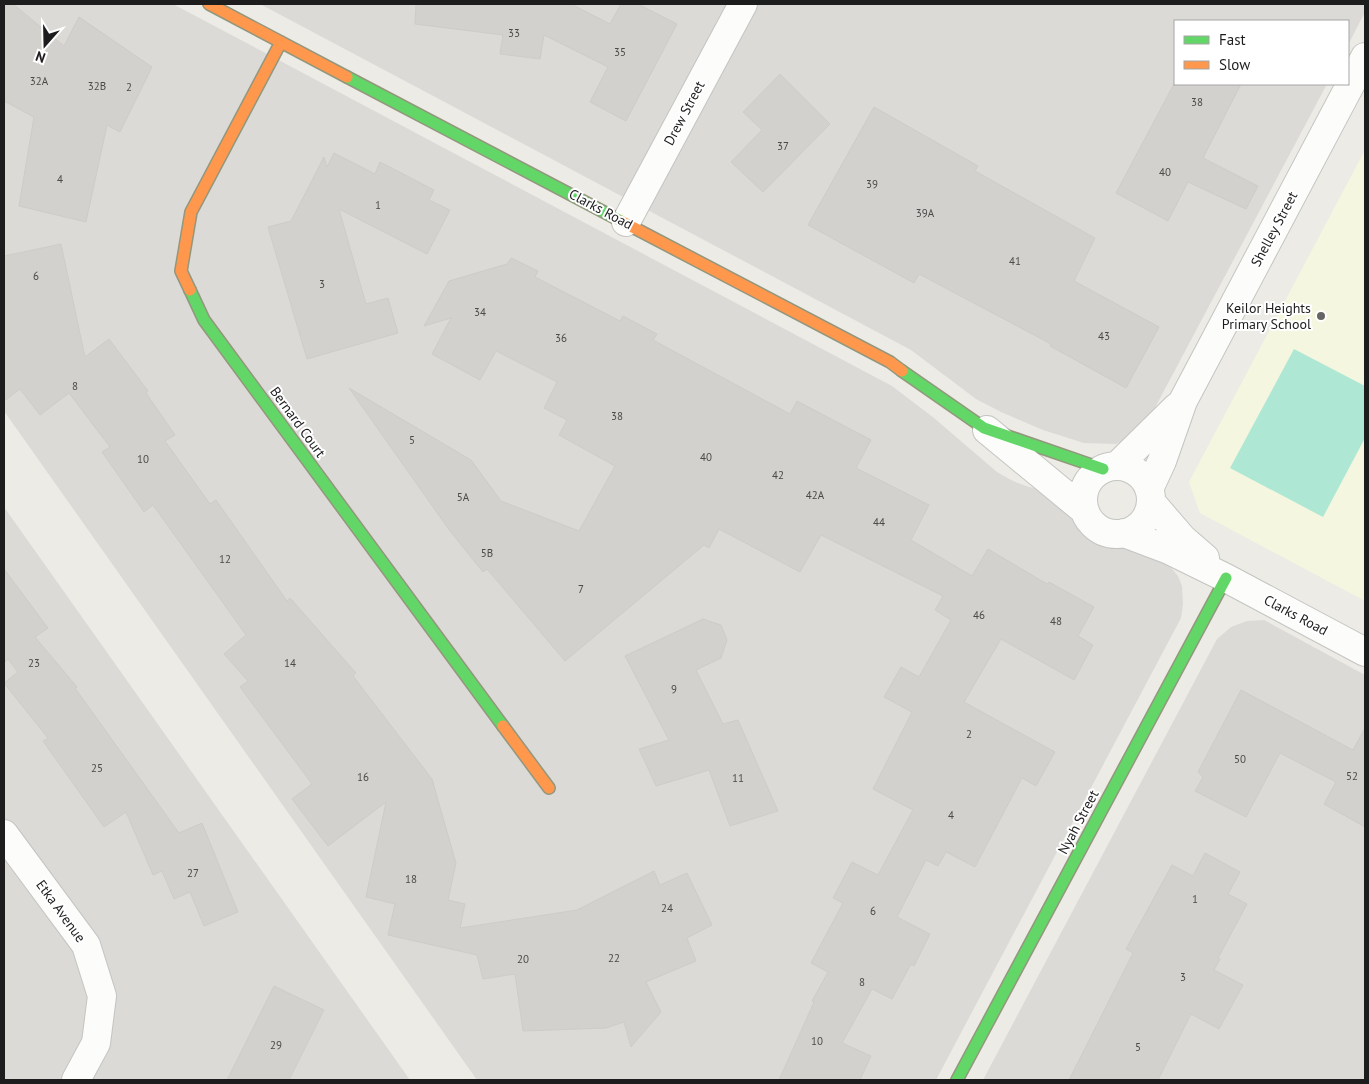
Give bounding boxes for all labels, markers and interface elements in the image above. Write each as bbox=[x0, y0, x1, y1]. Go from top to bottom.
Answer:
north arrow bbox=[20, 20, 70, 70]
legend bbox=[1174, 20, 1349, 85]
house number: 33 bbox=[508, 26, 520, 40]
text: Fast bbox=[1219, 30, 1246, 49]
house number: 35 bbox=[614, 45, 626, 59]
text: N bbox=[33, 47, 48, 67]
text: Slow bbox=[1219, 55, 1250, 74]
house number: 32A bbox=[30, 74, 49, 88]
street label: Drew Street bbox=[660, 78, 709, 148]
house number: 32B bbox=[88, 79, 106, 93]
house number: 2 bbox=[126, 80, 132, 94]
house number: 38 bbox=[1191, 95, 1203, 109]
house number: 37 bbox=[777, 139, 789, 153]
house number: 40 bbox=[1159, 165, 1171, 179]
house number: 4 bbox=[57, 172, 63, 186]
house number: 39 bbox=[866, 177, 878, 191]
street label: Clarks Road bbox=[566, 185, 636, 233]
street label: Shelley Street bbox=[1247, 188, 1301, 270]
house number: 1 bbox=[375, 198, 381, 212]
house number: 39A bbox=[916, 206, 935, 220]
house number: 41 bbox=[1009, 254, 1021, 268]
house number: 6 bbox=[33, 269, 39, 283]
house number: 3 bbox=[319, 277, 325, 291]
place label: Keilor Heights Primary School bbox=[1222, 299, 1311, 333]
house number: 34 bbox=[474, 305, 486, 319]
marker: Keilor Heights Primary School bbox=[1315, 310, 1327, 322]
house number: 43 bbox=[1098, 329, 1110, 343]
house number: 36 bbox=[555, 331, 567, 345]
house number: 8 bbox=[72, 379, 78, 393]
street label: Bernard Court bbox=[266, 383, 330, 461]
house number: 38 bbox=[611, 409, 623, 423]
house number: 5 bbox=[409, 433, 415, 447]
house number: 40 bbox=[700, 450, 712, 464]
house number: 10 bbox=[137, 452, 149, 466]
house number: 42 bbox=[772, 468, 784, 482]
house number: 42A bbox=[806, 488, 825, 502]
house number: 5A bbox=[457, 490, 470, 504]
house number: 44 bbox=[873, 515, 885, 529]
house number: 5B bbox=[481, 546, 493, 560]
house number: 12 bbox=[219, 552, 231, 566]
house number: 7 bbox=[578, 582, 584, 596]
street label: Clarks Road bbox=[1261, 591, 1331, 639]
house number: 46 bbox=[973, 608, 985, 622]
house number: 48 bbox=[1050, 614, 1062, 628]
house number: 23 bbox=[28, 656, 40, 670]
house number: 14 bbox=[284, 656, 296, 670]
house number: 9 bbox=[671, 682, 677, 696]
house number: 2 bbox=[966, 727, 972, 741]
house number: 50 bbox=[1234, 752, 1246, 766]
house number: 25 bbox=[91, 761, 103, 775]
house number: 52 bbox=[1346, 769, 1358, 783]
house number: 16 bbox=[357, 770, 369, 784]
house number: 11 bbox=[732, 771, 744, 785]
street label: Nyah Street bbox=[1054, 787, 1103, 857]
house number: 4 bbox=[948, 808, 954, 822]
house number: 27 bbox=[187, 866, 199, 880]
house number: 18 bbox=[405, 872, 417, 886]
street label: Etka Avenue bbox=[32, 876, 90, 946]
house number: 1 bbox=[1192, 892, 1198, 906]
house number: 24 bbox=[661, 901, 673, 915]
house number: 6 bbox=[870, 904, 876, 918]
house number: 22 bbox=[608, 951, 620, 965]
house number: 20 bbox=[517, 952, 529, 966]
house number: 3 bbox=[1180, 970, 1186, 984]
house number: 8 bbox=[859, 975, 865, 989]
house number: 10 bbox=[811, 1034, 823, 1048]
house number: 29 bbox=[270, 1038, 282, 1052]
house number: 5 bbox=[1135, 1040, 1141, 1054]

